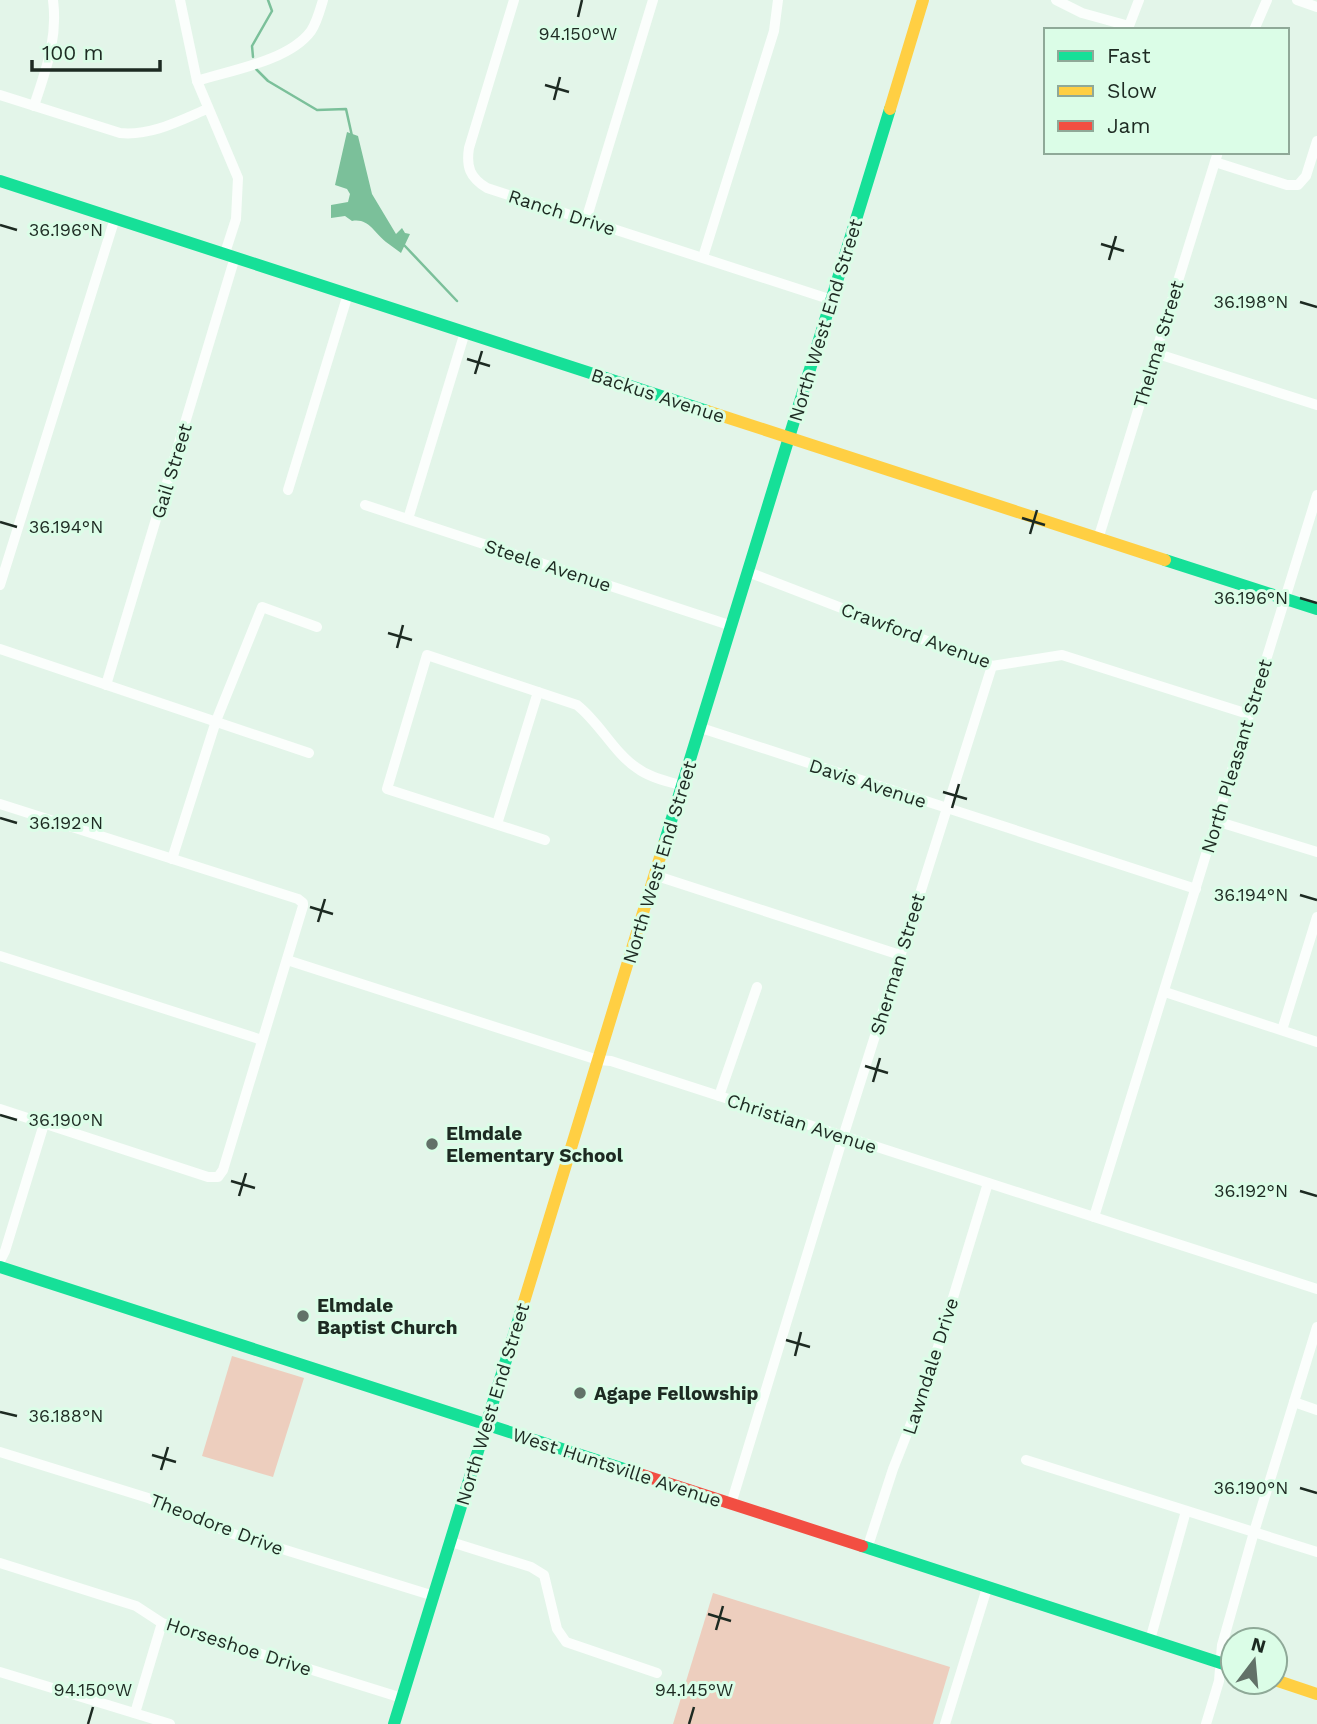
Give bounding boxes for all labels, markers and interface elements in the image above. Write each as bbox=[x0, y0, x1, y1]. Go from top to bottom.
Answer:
text: 94.150°W bbox=[539, 23, 617, 44]
scale bar bbox=[32, 28, 159, 72]
legend bbox=[1044, 28, 1289, 154]
text: 100 m bbox=[42, 40, 104, 65]
text: Fast bbox=[1107, 43, 1151, 68]
text: Slow bbox=[1107, 78, 1157, 103]
text: Jam bbox=[1107, 113, 1150, 138]
street label: Ranch Drive bbox=[505, 184, 618, 241]
street label: North West End Street bbox=[784, 216, 867, 424]
text: 36.196°N bbox=[29, 219, 103, 240]
street label: Thelma Street bbox=[1128, 278, 1189, 410]
text: 36.198°N bbox=[1214, 291, 1288, 312]
street label: Backus Avenue bbox=[588, 363, 728, 428]
street label: Gail Street bbox=[146, 421, 197, 522]
text: 36.194°N bbox=[29, 516, 103, 537]
street label: Steele Avenue bbox=[482, 534, 614, 597]
text: 36.196°N bbox=[1214, 587, 1288, 608]
street label: Crawford Avenue bbox=[838, 598, 994, 673]
street label: North Pleasant Street bbox=[1196, 656, 1277, 856]
street label: Davis Avenue bbox=[806, 754, 929, 813]
street label: North West End Street bbox=[618, 758, 701, 966]
text: 36.192°N bbox=[29, 812, 103, 833]
text: 36.194°N bbox=[1214, 884, 1288, 905]
street label: Sherman Street bbox=[865, 890, 930, 1038]
street label: Christian Avenue bbox=[724, 1088, 880, 1159]
text: 36.190°N bbox=[29, 1109, 103, 1130]
place label: Elmdale Elementary School bbox=[446, 1122, 624, 1167]
marker: Elmdale Elementary School bbox=[424, 1136, 440, 1152]
text: 36.192°N bbox=[1214, 1180, 1288, 1201]
place label: Elmdale Baptist Church bbox=[317, 1294, 458, 1339]
street label: Lawndale Drive bbox=[897, 1295, 963, 1438]
street label: North West End Street bbox=[451, 1300, 534, 1508]
marker: Elmdale Baptist Church bbox=[295, 1308, 311, 1324]
place label: Agape Fellowship bbox=[594, 1382, 759, 1405]
marker: Agape Fellowship bbox=[572, 1385, 588, 1401]
text: 36.188°N bbox=[29, 1405, 103, 1426]
street label: West Huntsville Avenue bbox=[509, 1423, 724, 1512]
text: 36.190°N bbox=[1214, 1477, 1288, 1498]
street label: Theodore Drive bbox=[147, 1489, 287, 1560]
street label: Horseshoe Drive bbox=[163, 1612, 314, 1681]
north arrow bbox=[1219, 1626, 1289, 1696]
text: N bbox=[1249, 1632, 1268, 1658]
text: 94.150°W bbox=[54, 1679, 132, 1700]
text: 94.145°W bbox=[655, 1679, 733, 1700]

